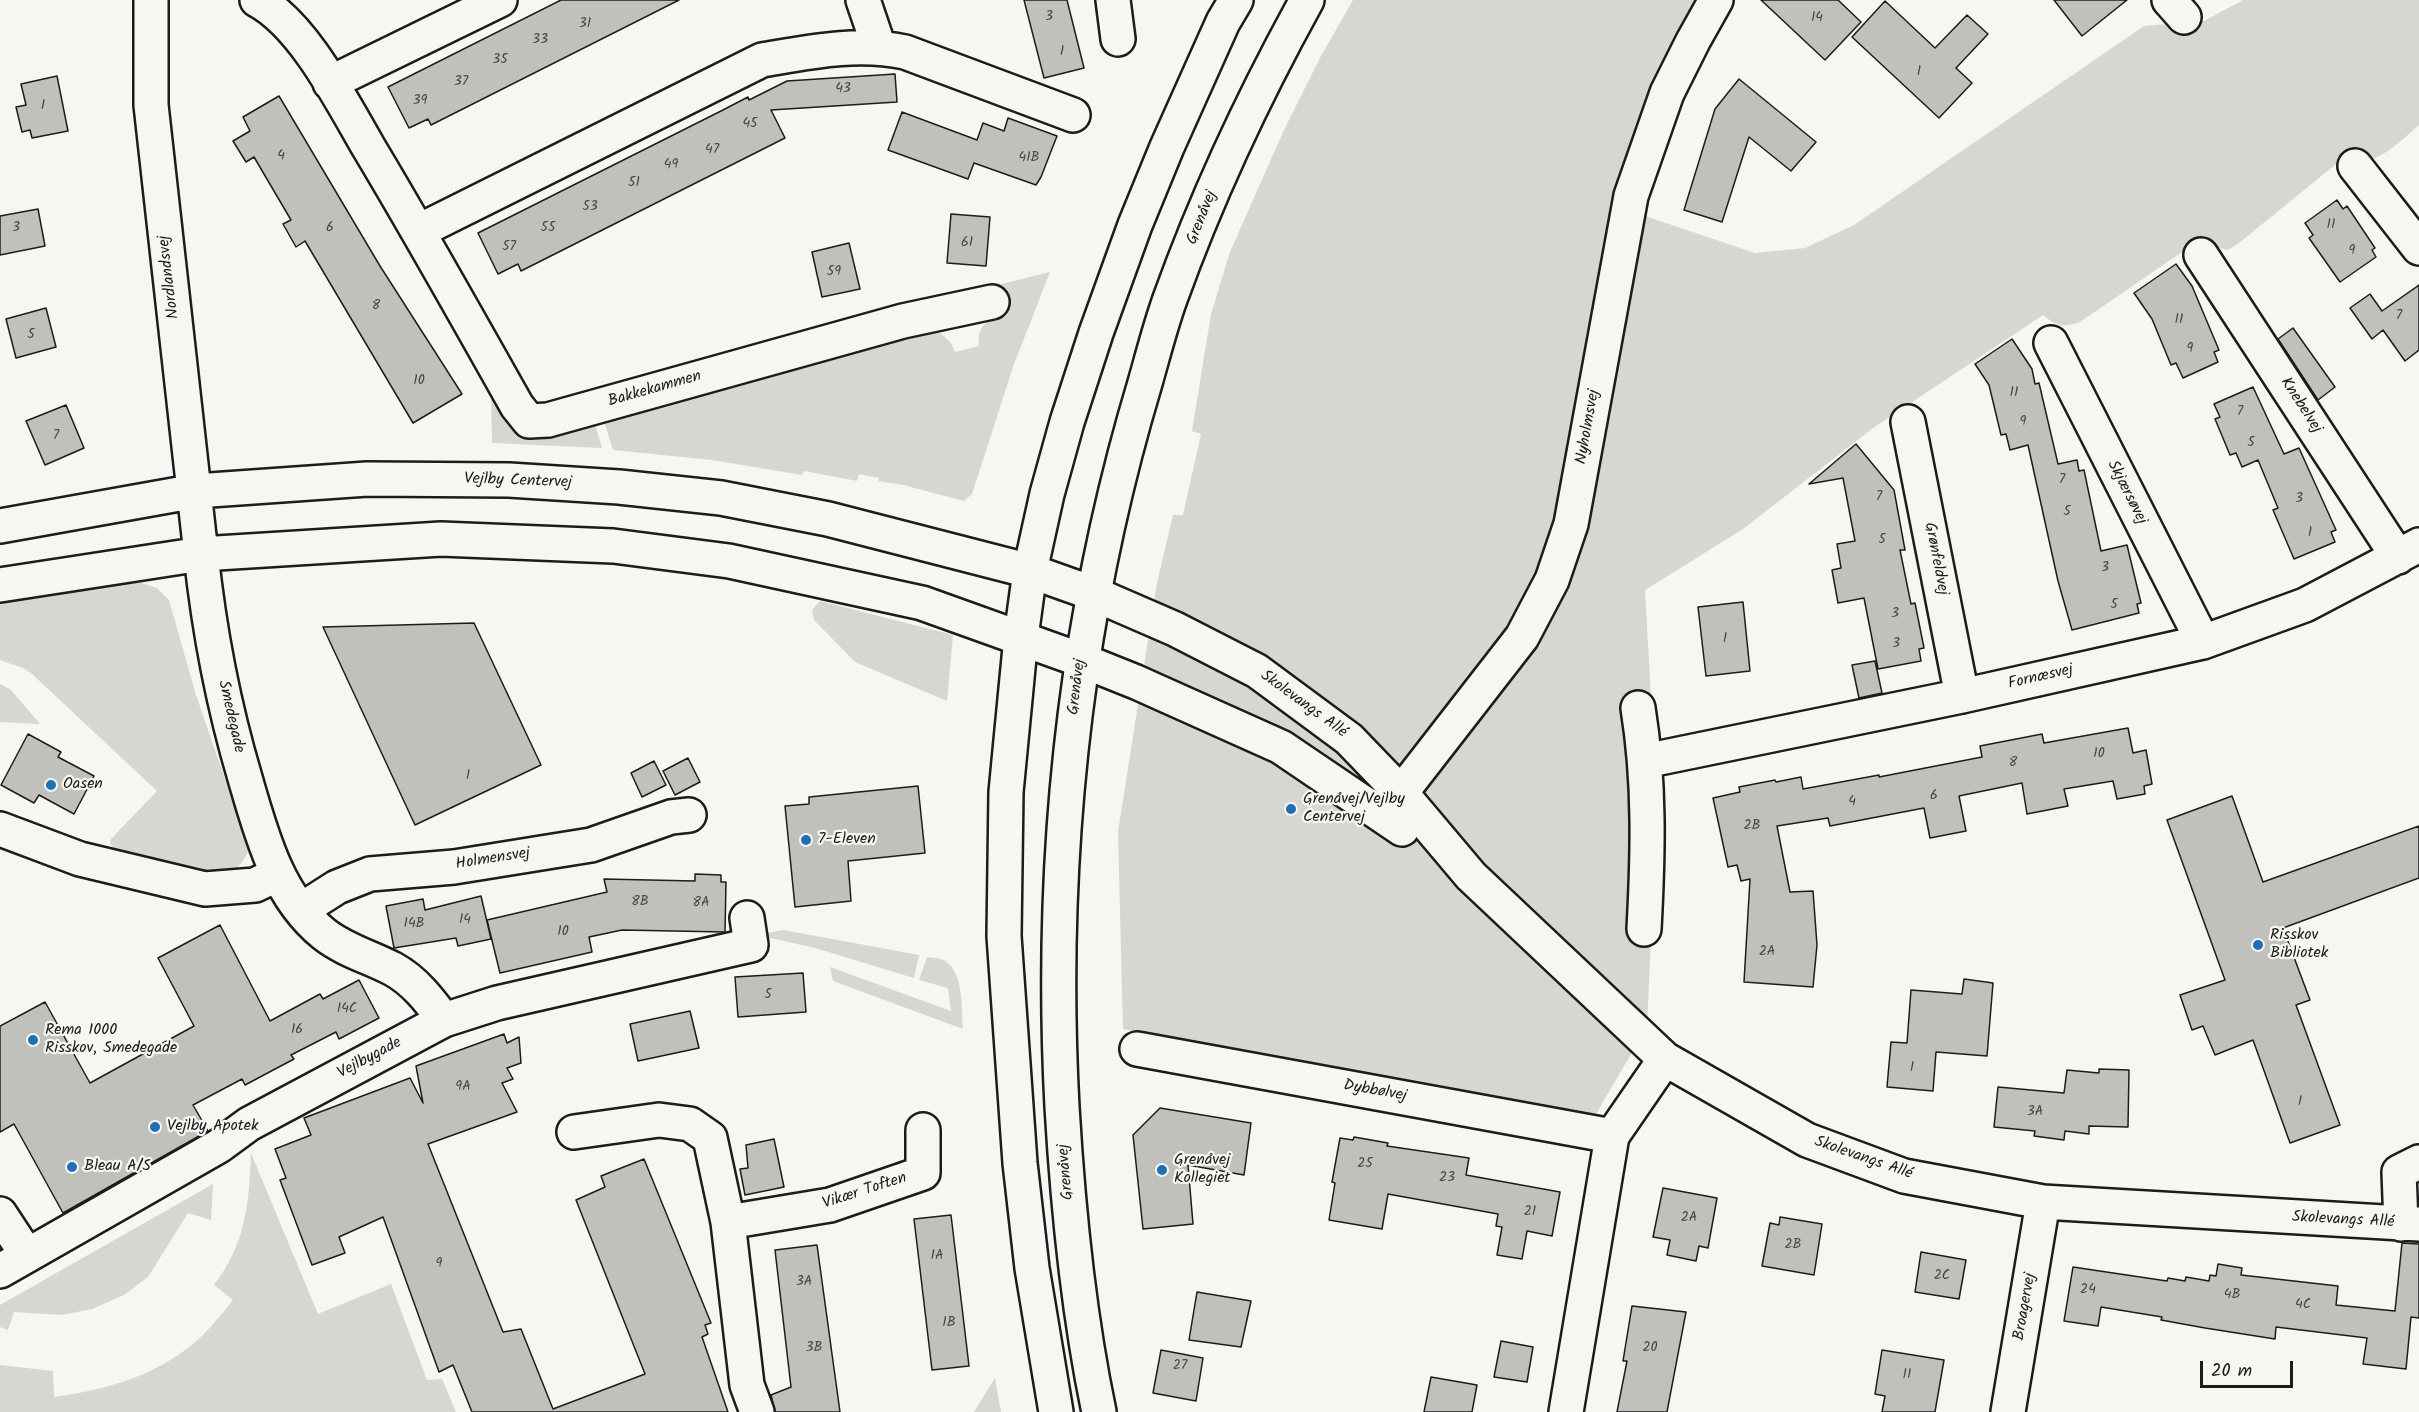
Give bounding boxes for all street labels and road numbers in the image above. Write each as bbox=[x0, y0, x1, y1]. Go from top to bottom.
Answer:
street label: Grenåvej bbox=[1184, 188, 1222, 248]
street label: Nordlandsvej bbox=[155, 234, 185, 320]
street label: Bakkekammen bbox=[606, 368, 704, 412]
street label: Knebelvej bbox=[2275, 374, 2325, 438]
street label: Nyholmsvej bbox=[1573, 388, 1605, 466]
street label: Skjærsøvej bbox=[2102, 458, 2150, 528]
street label: Vejlby Centervej bbox=[464, 471, 572, 493]
street label: Grønfeldvej bbox=[1919, 521, 1951, 597]
street label: Grenåvej bbox=[1065, 658, 1091, 716]
street label: Fornæsvej bbox=[2007, 661, 2075, 695]
street label: Skolevangs Allé bbox=[1256, 667, 1350, 743]
street label: Smedegade bbox=[212, 679, 248, 755]
street label: Holmensvej bbox=[454, 845, 532, 875]
street label: Vejlbygade bbox=[335, 1034, 405, 1084]
street label: Dybbølvej bbox=[1342, 1077, 1408, 1107]
street label: Skolevangs Allé bbox=[1811, 1133, 1915, 1185]
street label: Grenåvej bbox=[1055, 1143, 1079, 1201]
street label: Vikær Toften bbox=[821, 1169, 909, 1215]
street label: Skolevangs Allé bbox=[2291, 1209, 2395, 1233]
street label: Broagervej bbox=[2011, 1272, 2041, 1342]

